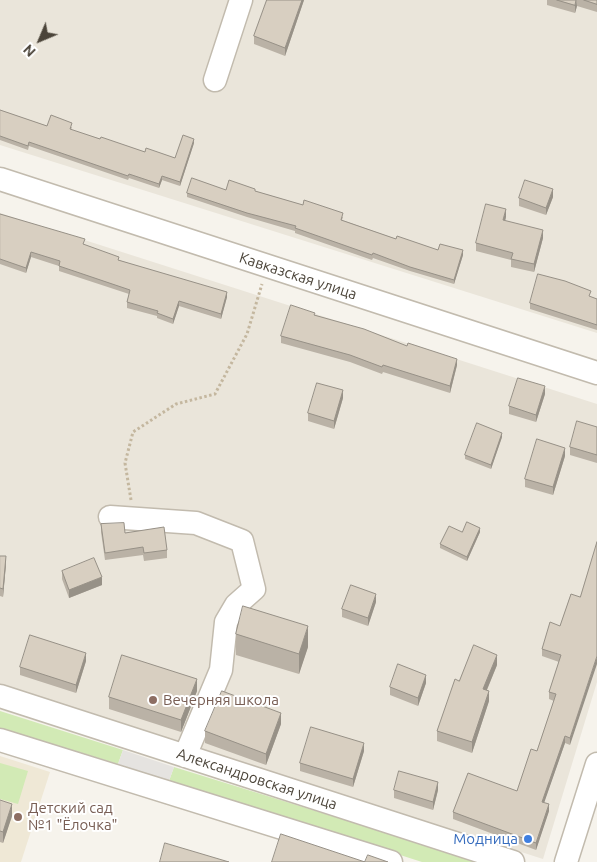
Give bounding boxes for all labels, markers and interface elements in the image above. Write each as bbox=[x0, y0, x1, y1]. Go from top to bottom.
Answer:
north arrow bbox=[15, 15, 65, 65]
text: N bbox=[20, 41, 39, 60]
street label: Кавказская улица bbox=[237, 248, 359, 304]
place label: Вечерняя школа bbox=[163, 691, 279, 709]
marker: Вечерняя школа bbox=[147, 694, 159, 706]
street label: Александровская улица bbox=[174, 745, 340, 813]
place label: Детский сад №1 "Ёлочка" bbox=[28, 799, 117, 834]
marker: Детский сад №1 "Ёлочка" bbox=[12, 811, 24, 823]
place label: Модница bbox=[453, 830, 518, 848]
marker: Модница bbox=[522, 833, 534, 845]

